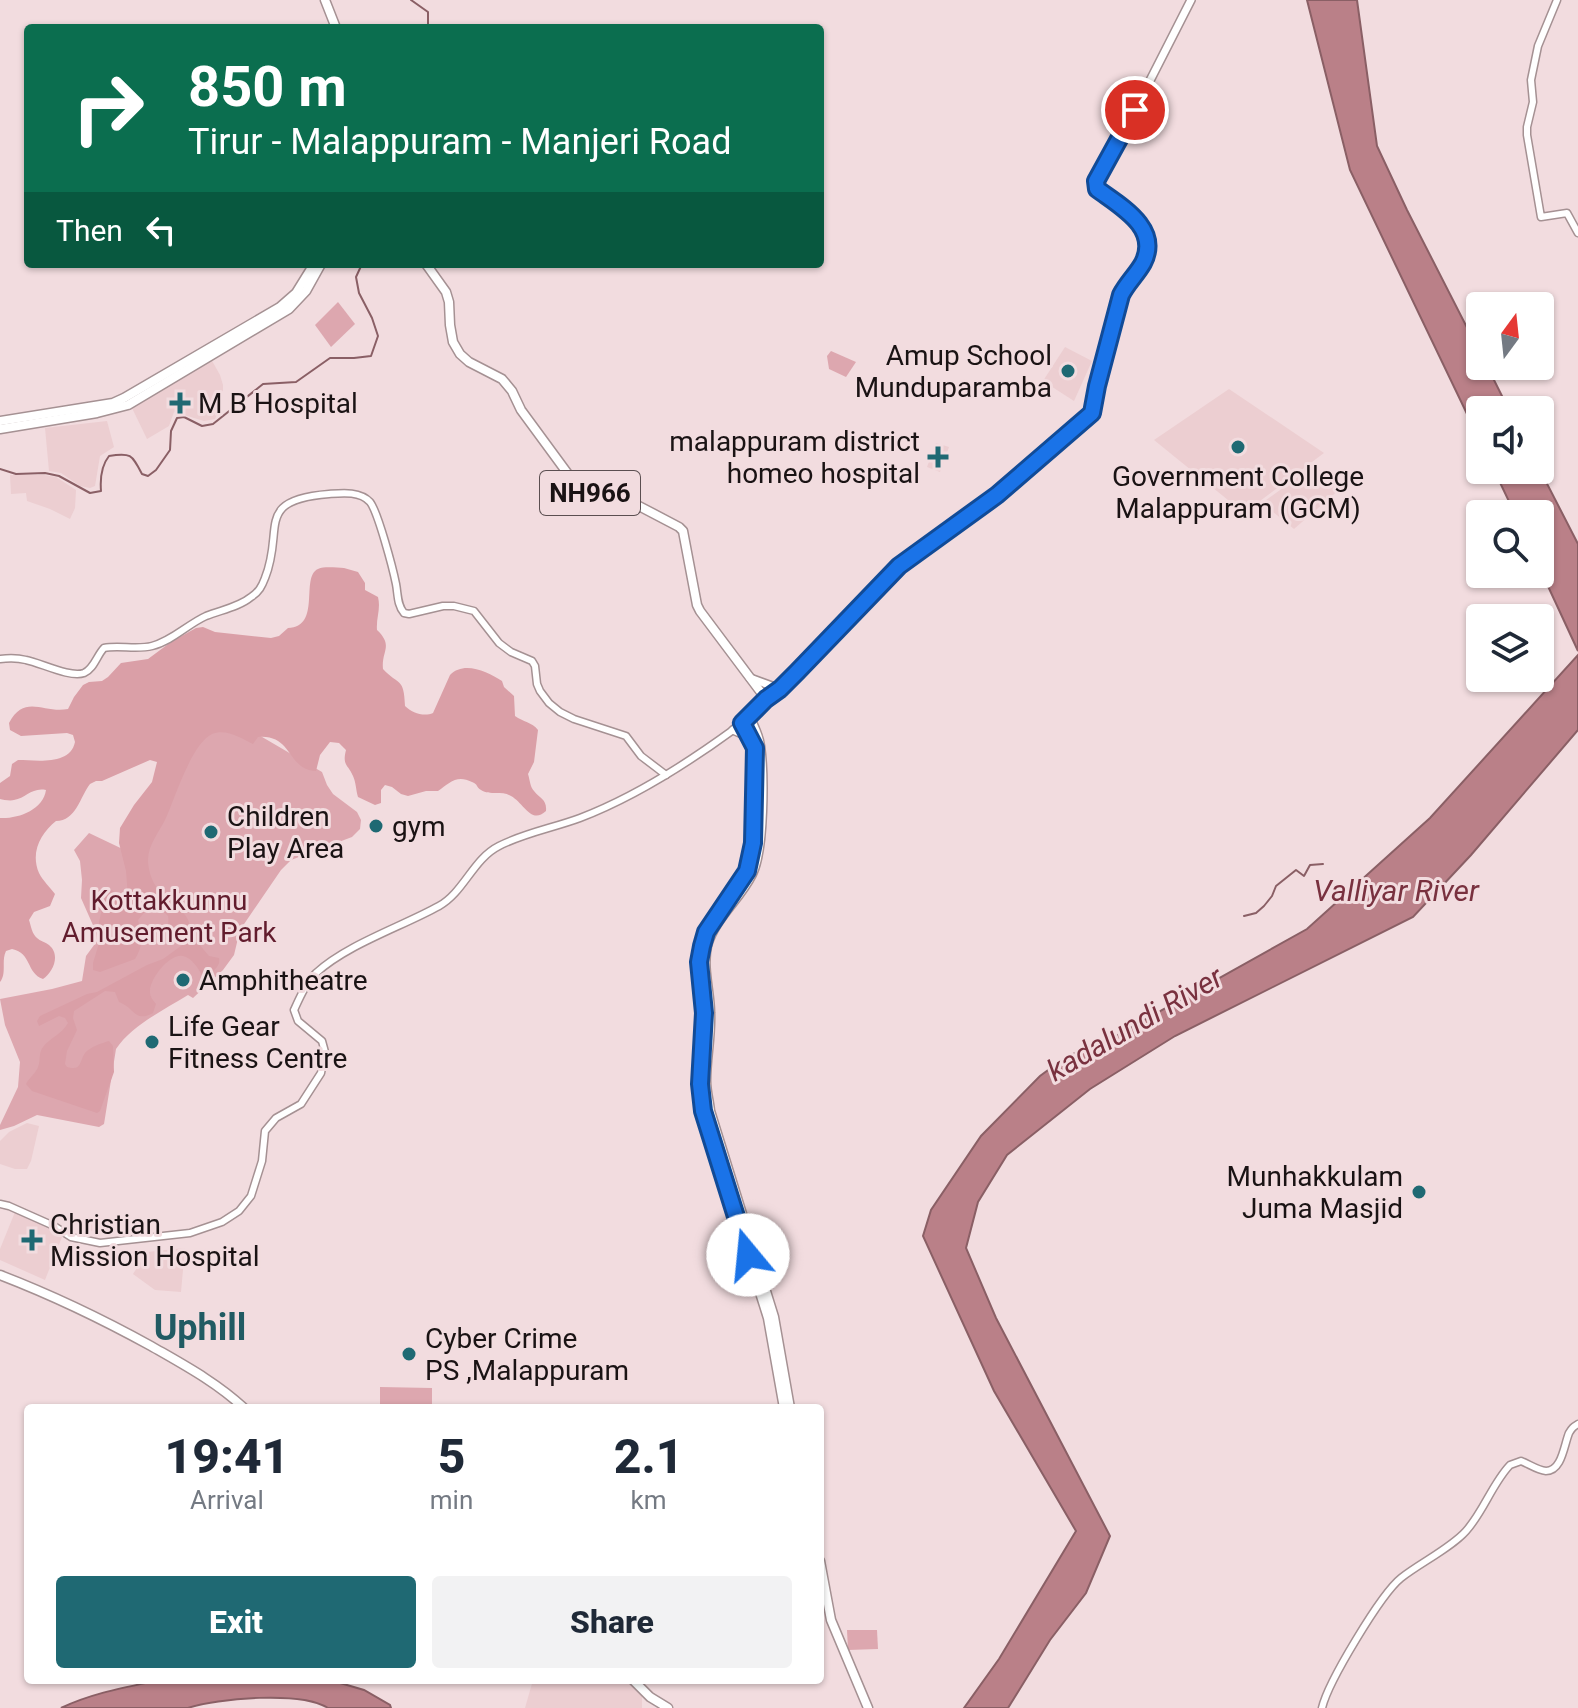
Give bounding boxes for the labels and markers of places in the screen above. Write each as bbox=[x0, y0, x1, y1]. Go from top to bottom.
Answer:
pin bbox=[1101, 76, 1169, 144]
place label: Amup School Munduparamba bbox=[855, 339, 1052, 404]
marker: Amup School Munduparamba bbox=[1059, 362, 1077, 380]
place label: M B Hospital bbox=[198, 387, 358, 420]
marker: M B Hospital bbox=[169, 392, 191, 414]
place label: malappuram district homeo hospital bbox=[669, 425, 920, 490]
marker: Government College Malappuram (GCM) bbox=[1229, 438, 1247, 456]
marker: malappuram district homeo hospital bbox=[927, 446, 949, 468]
place label: Government College Malappuram (GCM) bbox=[1112, 460, 1364, 525]
place label: Children Play Area bbox=[227, 800, 344, 865]
place label: gym bbox=[392, 810, 446, 843]
marker: gym bbox=[367, 817, 385, 835]
marker: Children Play Area bbox=[202, 823, 220, 841]
place label: Amphitheatre bbox=[199, 964, 368, 997]
marker: Amphitheatre bbox=[174, 971, 192, 989]
place label: Life Gear Fitness Centre bbox=[168, 1010, 347, 1075]
marker: Life Gear Fitness Centre bbox=[143, 1033, 161, 1051]
place label: Munhakkulam Juma Masjid bbox=[1227, 1160, 1403, 1225]
marker: Munhakkulam Juma Masjid bbox=[1410, 1183, 1428, 1201]
place label: Christian Mission Hospital bbox=[50, 1208, 259, 1273]
marker: Christian Mission Hospital bbox=[21, 1229, 43, 1251]
place label: Cyber Crime PS ,Malappuram bbox=[425, 1322, 629, 1387]
marker: Cyber Crime PS ,Malappuram bbox=[400, 1345, 418, 1363]

